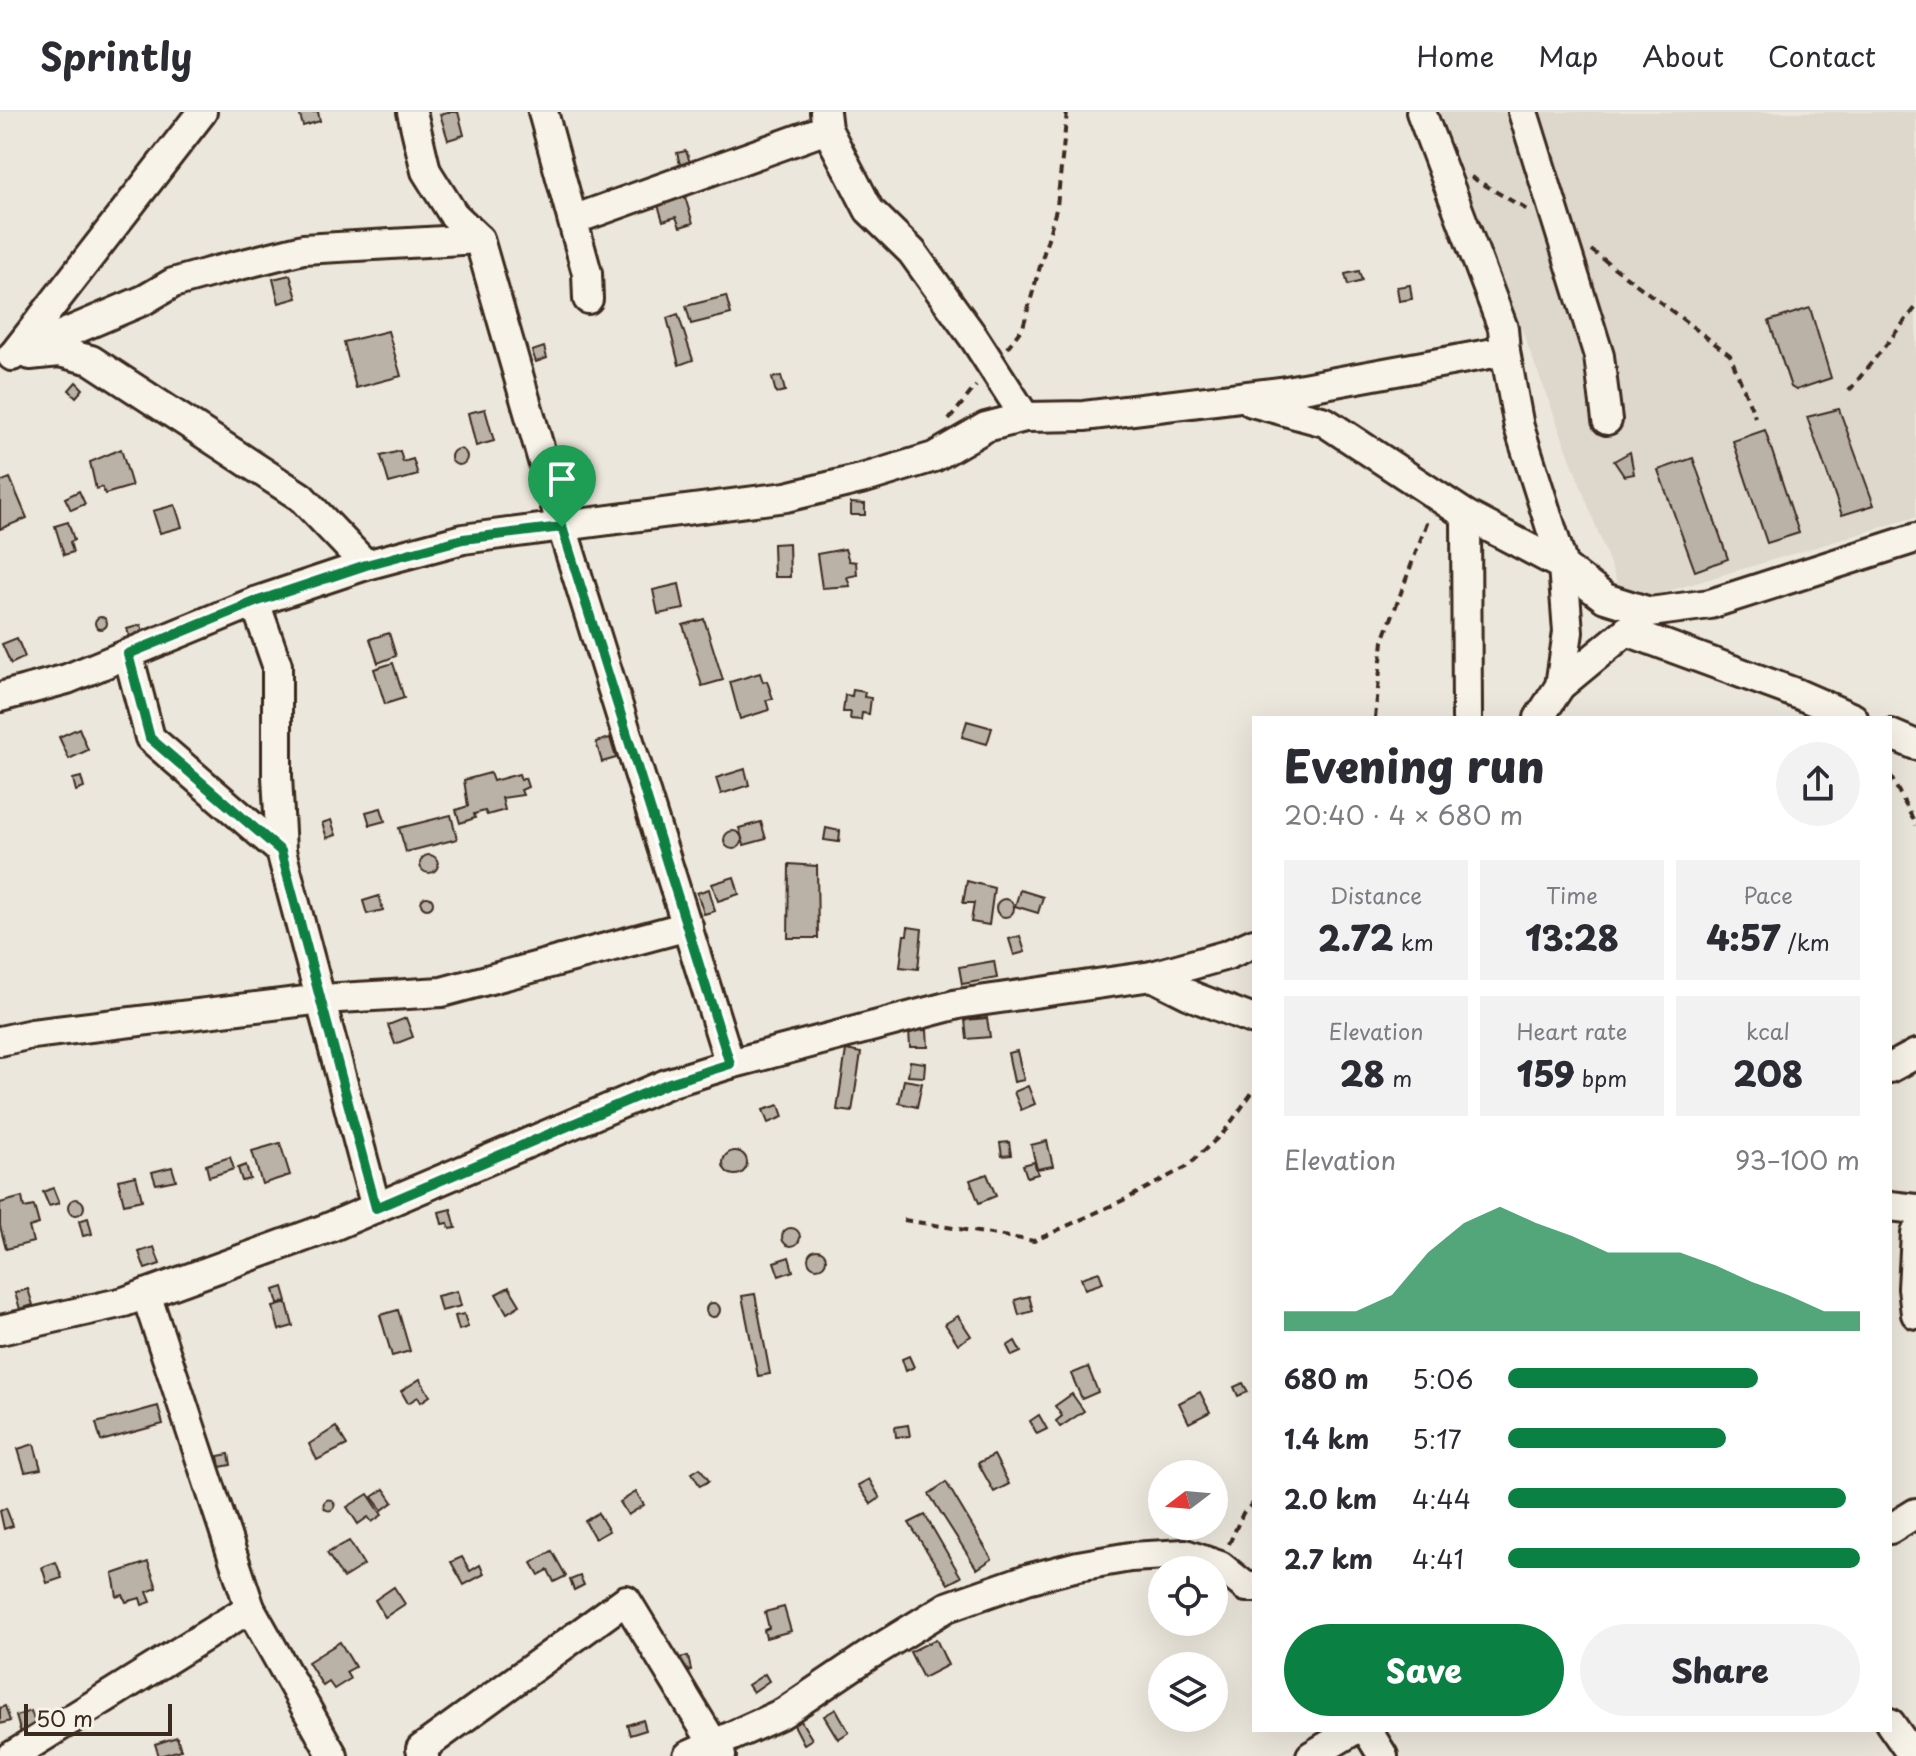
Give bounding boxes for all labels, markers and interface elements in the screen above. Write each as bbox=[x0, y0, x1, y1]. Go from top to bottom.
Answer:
text: Sprintly bbox=[40, 27, 193, 84]
text: Home bbox=[1416, 34, 1494, 77]
text: Map bbox=[1538, 34, 1598, 77]
text: About bbox=[1642, 34, 1724, 77]
text: Contact bbox=[1768, 34, 1876, 77]
pin bbox=[528, 445, 596, 527]
icon: arrive bbox=[540, 457, 584, 501]
text: Evening run bbox=[1284, 732, 1545, 798]
button: share bbox=[1776, 742, 1860, 826]
text: 20:40 · 4 × 680 m bbox=[1284, 795, 1523, 834]
text: Distance bbox=[1330, 878, 1422, 911]
text: Time bbox=[1546, 878, 1598, 911]
text: Pace bbox=[1743, 878, 1793, 911]
text: 2.72 bbox=[1318, 911, 1394, 963]
text: 13:28 bbox=[1525, 911, 1619, 963]
text: 4:57 bbox=[1706, 911, 1780, 963]
text: km bbox=[1394, 925, 1434, 958]
text: /km bbox=[1780, 925, 1830, 958]
text: Elevation bbox=[1329, 1014, 1423, 1047]
text: Heart rate bbox=[1516, 1014, 1628, 1047]
text: kcal bbox=[1746, 1014, 1790, 1047]
text: 28 bbox=[1340, 1047, 1385, 1099]
text: 159 bbox=[1517, 1047, 1575, 1099]
text: 208 bbox=[1733, 1047, 1803, 1099]
text: m bbox=[1385, 1061, 1412, 1094]
text: bpm bbox=[1575, 1061, 1627, 1094]
text: Elevation bbox=[1284, 1140, 1396, 1179]
text: 93–100 m bbox=[1735, 1140, 1860, 1179]
text: 680 m bbox=[1284, 1359, 1369, 1398]
text: 5:06 bbox=[1412, 1359, 1473, 1398]
text: 1.4 km bbox=[1284, 1419, 1369, 1458]
text: 5:17 bbox=[1412, 1419, 1462, 1458]
north arrow bbox=[1148, 1460, 1228, 1540]
map controls bbox=[1148, 1460, 1228, 1732]
text: 2.0 km bbox=[1284, 1479, 1377, 1518]
text: 4:44 bbox=[1412, 1479, 1471, 1518]
text: 2.7 km bbox=[1284, 1539, 1373, 1578]
text: 4:41 bbox=[1412, 1539, 1464, 1578]
button: locate bbox=[1148, 1556, 1228, 1636]
button: Save bbox=[1284, 1624, 1564, 1716]
button: Share bbox=[1580, 1624, 1860, 1716]
button: layers bbox=[1148, 1652, 1228, 1732]
scale bar bbox=[24, 1700, 172, 1736]
text: 50 m bbox=[36, 1701, 93, 1734]

